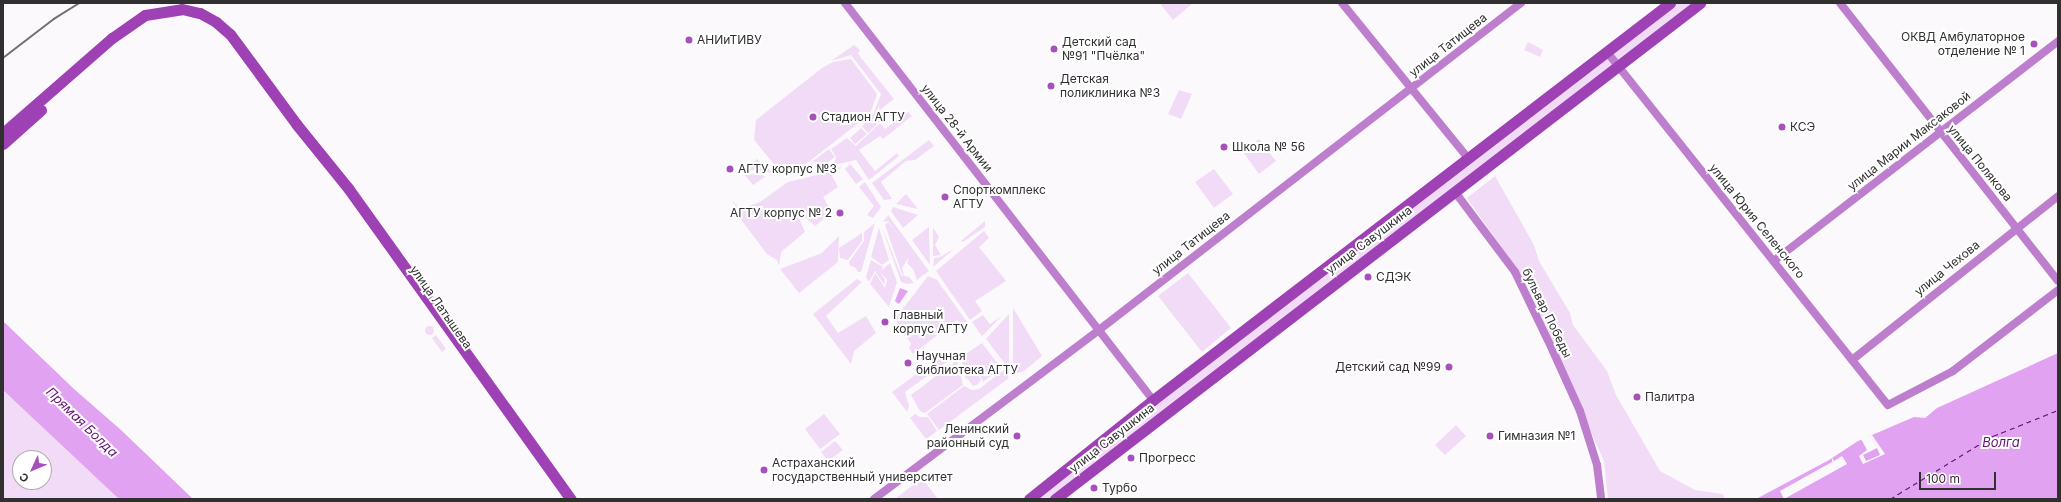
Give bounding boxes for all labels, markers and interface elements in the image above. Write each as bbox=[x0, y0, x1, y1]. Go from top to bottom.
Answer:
street label: улица Татищева bbox=[1406, 10, 1490, 80]
place label: ОКВД Амбулаторное отделение № 1 bbox=[1901, 30, 2025, 58]
place label: АНИиТИВУ bbox=[697, 33, 762, 47]
marker: АНИиТИВУ bbox=[684, 35, 694, 45]
place label: Детский сад №91 "Пчёлка" bbox=[1062, 35, 1145, 63]
marker: ОКВД Амбулаторное отделение № 1 bbox=[2028, 38, 2040, 50]
marker: Детский сад №91 "Пчёлка" bbox=[1049, 44, 1059, 54]
place label: Детская поликлиника №3 bbox=[1060, 72, 1160, 100]
marker: Детская поликлиника №3 bbox=[1045, 80, 1057, 92]
street label: улица 28-й Армии bbox=[918, 81, 996, 175]
street label: улица Марии Максаковой bbox=[1845, 89, 1973, 193]
place label: Стадион АГТУ bbox=[821, 110, 905, 124]
marker: Стадион АГТУ bbox=[808, 112, 818, 122]
place label: КСЭ bbox=[1790, 120, 1815, 134]
marker: КСЭ bbox=[1777, 122, 1787, 132]
street label: улица Полякова bbox=[1945, 122, 2015, 204]
place label: Школа № 56 bbox=[1232, 140, 1305, 154]
marker: Школа № 56 bbox=[1219, 142, 1229, 152]
street label: улица Юрия Селенского bbox=[1706, 161, 1808, 281]
place label: АГТУ корпус №3 bbox=[738, 162, 837, 176]
marker: АГТУ корпус №3 bbox=[725, 164, 735, 174]
place label: Спорткомплекс АГТУ bbox=[953, 183, 1046, 211]
marker: Спорткомплекс АГТУ bbox=[940, 192, 950, 202]
street label: улица Савушкина bbox=[1323, 203, 1415, 277]
place label: АГТУ корпус № 2 bbox=[730, 206, 832, 220]
marker: АГТУ корпус № 2 bbox=[835, 208, 845, 218]
street label: улица Татищева bbox=[1149, 208, 1233, 278]
street label: улица Чехова bbox=[1912, 237, 1982, 299]
street label: улица Латышева bbox=[407, 263, 475, 351]
street label: бульвар Победы bbox=[1519, 266, 1575, 360]
place label: СДЭК bbox=[1376, 270, 1411, 284]
marker: СДЭК bbox=[1363, 272, 1373, 282]
place label: Главный корпус АГТУ bbox=[893, 308, 968, 336]
marker: Главный корпус АГТУ bbox=[880, 317, 890, 327]
place label: Научная библиотека АГТУ bbox=[916, 349, 1018, 377]
marker: Научная библиотека АГТУ bbox=[903, 358, 913, 368]
place label: Детский сад №99 bbox=[1335, 360, 1441, 374]
marker: Детский сад №99 bbox=[1444, 362, 1454, 372]
water label: Прямая Болда bbox=[43, 384, 121, 460]
place label: Палитра bbox=[1645, 390, 1695, 404]
marker: Палитра bbox=[1632, 392, 1642, 402]
street label: улица Савушкина bbox=[1067, 400, 1157, 476]
place label: Ленинский районный суд bbox=[927, 422, 1009, 450]
place label: Гимназия №1 bbox=[1498, 429, 1575, 443]
marker: Ленинский районный суд bbox=[1012, 431, 1022, 441]
marker: Гимназия №1 bbox=[1485, 431, 1495, 441]
water label: Волга bbox=[1982, 434, 2020, 450]
north arrow bbox=[12, 450, 52, 490]
place label: Прогресс bbox=[1139, 451, 1196, 465]
marker: Прогресс bbox=[1126, 453, 1136, 463]
place label: Астраханский государственный университет bbox=[772, 456, 953, 484]
scale bar bbox=[1921, 464, 1998, 490]
marker: Астраханский государственный университет bbox=[759, 465, 769, 475]
text: С bbox=[16, 470, 32, 485]
text: 100 m bbox=[1926, 471, 1960, 486]
place label: Турбо bbox=[1102, 481, 1137, 495]
marker: Турбо bbox=[1089, 483, 1099, 493]

